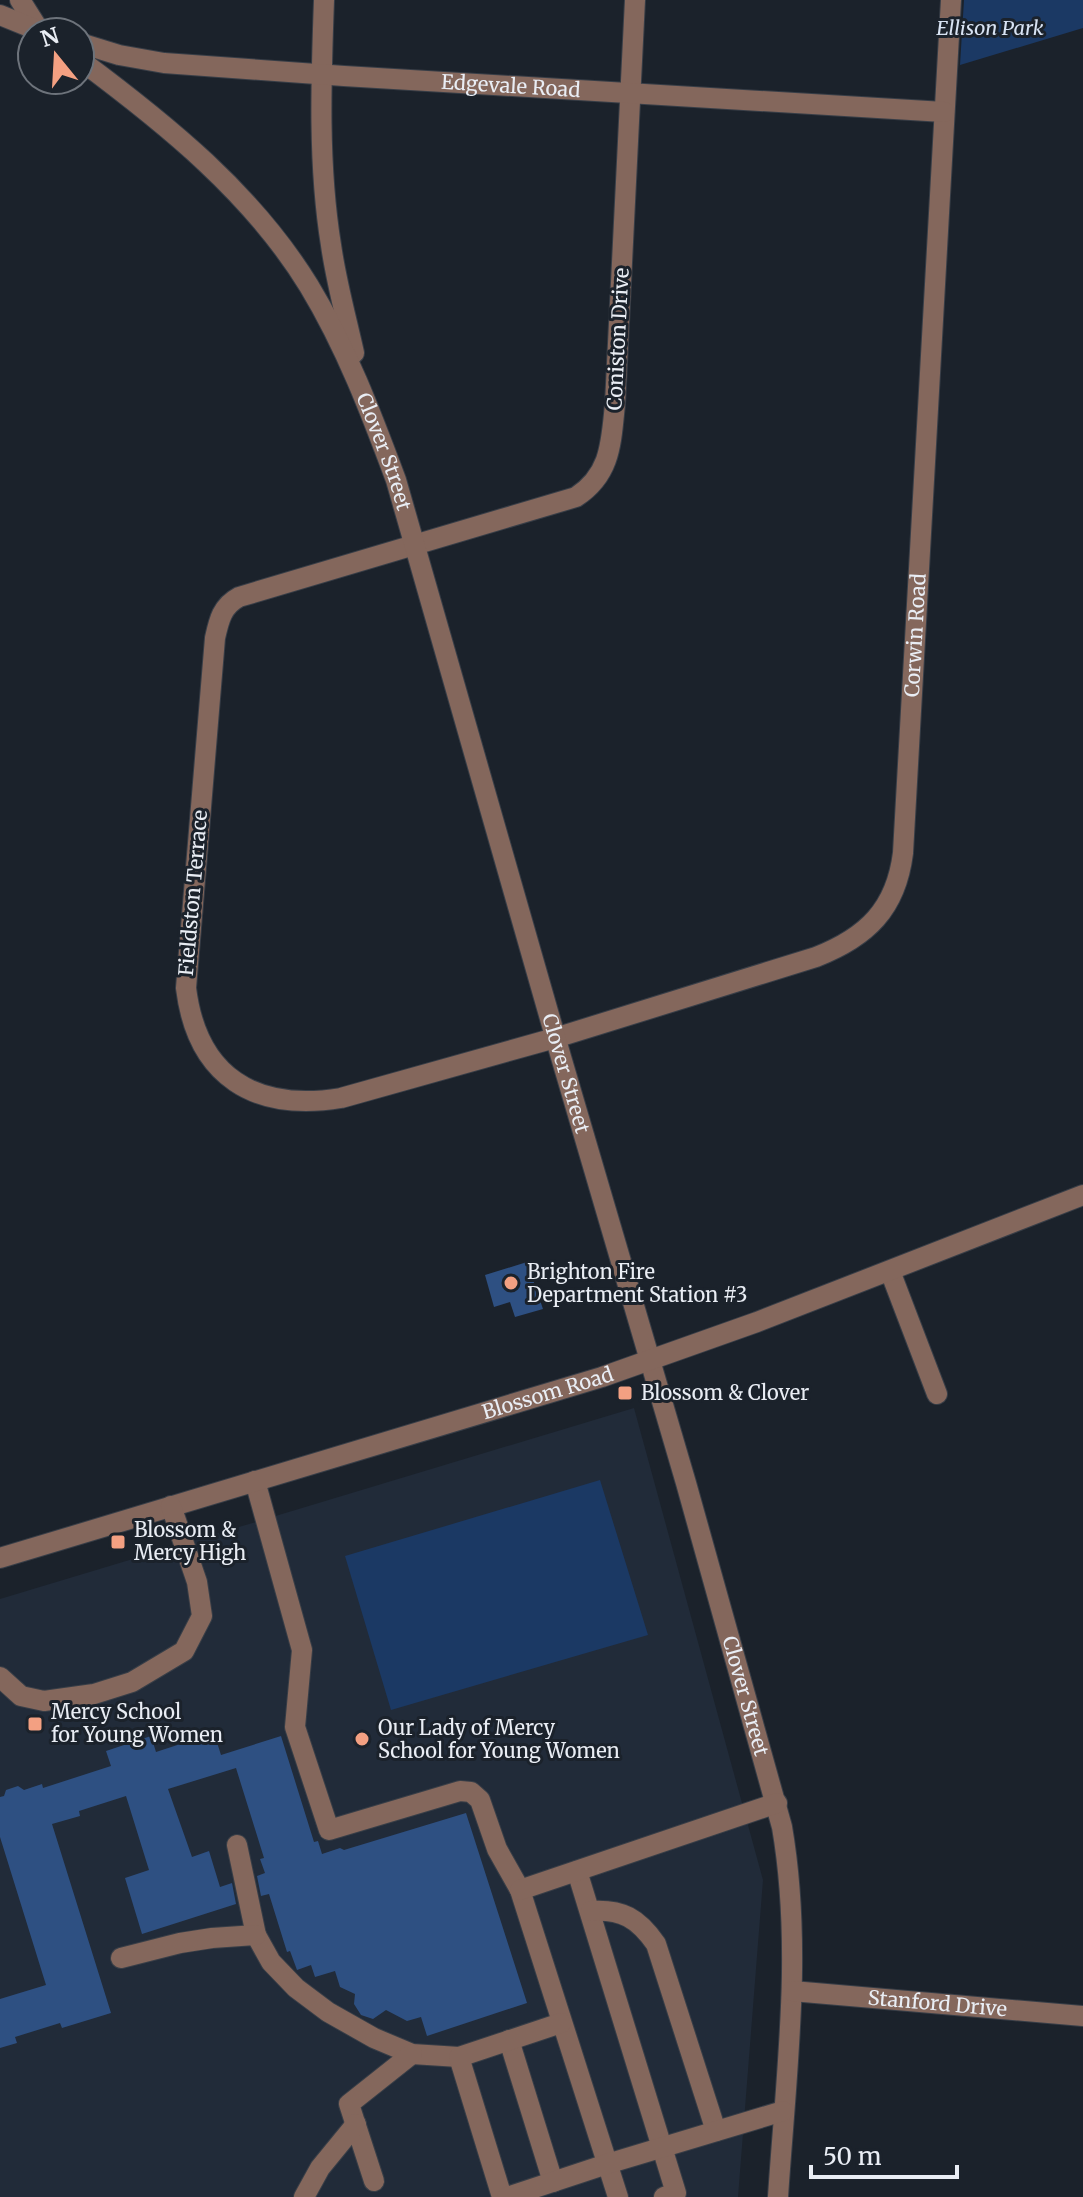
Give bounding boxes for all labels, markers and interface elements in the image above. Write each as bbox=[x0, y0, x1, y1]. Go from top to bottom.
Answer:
park label: Ellison Park bbox=[936, 15, 1044, 40]
north arrow bbox=[16, 16, 96, 96]
text: N bbox=[37, 21, 63, 53]
street label: Edgevale Road bbox=[440, 69, 581, 102]
street label: Coniston Drive bbox=[601, 267, 634, 411]
street label: Clover Street bbox=[351, 389, 417, 513]
street label: Corwin Road bbox=[899, 573, 931, 698]
street label: Fieldston Terrace bbox=[173, 809, 212, 977]
street label: Clover Street bbox=[537, 1011, 596, 1136]
place label: Brighton Fire Department Station #3 bbox=[527, 1259, 747, 1307]
marker: Brighton Fire Department Station #3 bbox=[502, 1274, 520, 1292]
street label: Blossom Road bbox=[479, 1361, 617, 1424]
place label: Blossom & Clover bbox=[641, 1380, 809, 1405]
marker: Blossom & Clover bbox=[616, 1384, 634, 1402]
place label: Blossom & Mercy High bbox=[134, 1517, 246, 1565]
marker: Blossom & Mercy High bbox=[109, 1533, 127, 1551]
street label: Clover Street bbox=[717, 1633, 775, 1759]
place label: Mercy School for Young Women bbox=[51, 1699, 223, 1747]
marker: Mercy School for Young Women bbox=[26, 1715, 44, 1733]
place label: Our Lady of Mercy School for Young Women bbox=[378, 1715, 620, 1763]
marker: Our Lady of Mercy School for Young Women bbox=[353, 1730, 371, 1748]
street label: Stanford Drive bbox=[867, 1985, 1008, 2021]
scale bar bbox=[811, 2129, 957, 2179]
text: 50 m bbox=[823, 2141, 882, 2172]

